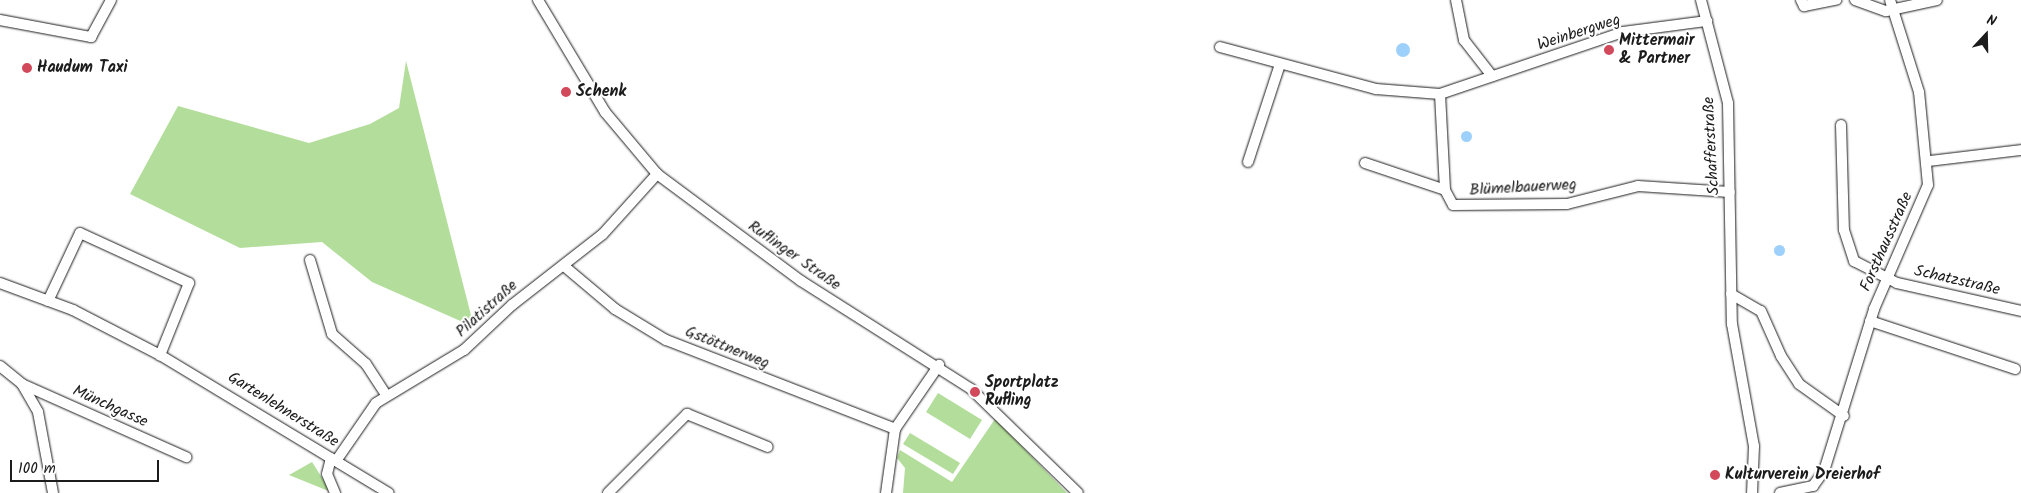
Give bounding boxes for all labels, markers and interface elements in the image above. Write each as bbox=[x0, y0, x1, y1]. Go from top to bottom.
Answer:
text: N bbox=[1983, 9, 1999, 33]
north arrow bbox=[1961, 10, 2011, 60]
street label: Weinbergweg bbox=[1535, 11, 1623, 55]
place label: Mittermair & Partner bbox=[1619, 31, 1695, 69]
marker: Mittermair & Partner bbox=[1603, 44, 1615, 56]
place label: Haudum Taxi bbox=[37, 58, 128, 78]
marker: Haudum Taxi bbox=[21, 62, 33, 74]
place label: Schenk bbox=[576, 82, 626, 102]
marker: Schenk bbox=[560, 86, 572, 98]
street label: Schafferstraße bbox=[1700, 96, 1724, 196]
street label: Blümelbauerweg bbox=[1469, 176, 1577, 200]
street label: Forsthausstraße bbox=[1856, 189, 1918, 295]
street label: Ruflinger Straße bbox=[744, 217, 844, 295]
street label: Schatzstraße bbox=[1912, 262, 2002, 300]
street label: Pilatistraße bbox=[452, 276, 522, 342]
street label: Gstöttnerweg bbox=[682, 322, 772, 374]
street label: Gartenlehnerstraße bbox=[224, 368, 342, 452]
place label: Sportplatz Rufling bbox=[985, 373, 1059, 411]
street label: Münchgasse bbox=[69, 382, 151, 432]
marker: Sportplatz Rufling bbox=[969, 386, 981, 398]
scale bar bbox=[12, 450, 161, 482]
text: 100 m bbox=[18, 457, 56, 481]
place label: Kulturverein Dreierhof bbox=[1725, 465, 1880, 485]
marker: Kulturverein Dreierhof bbox=[1709, 469, 1721, 481]

